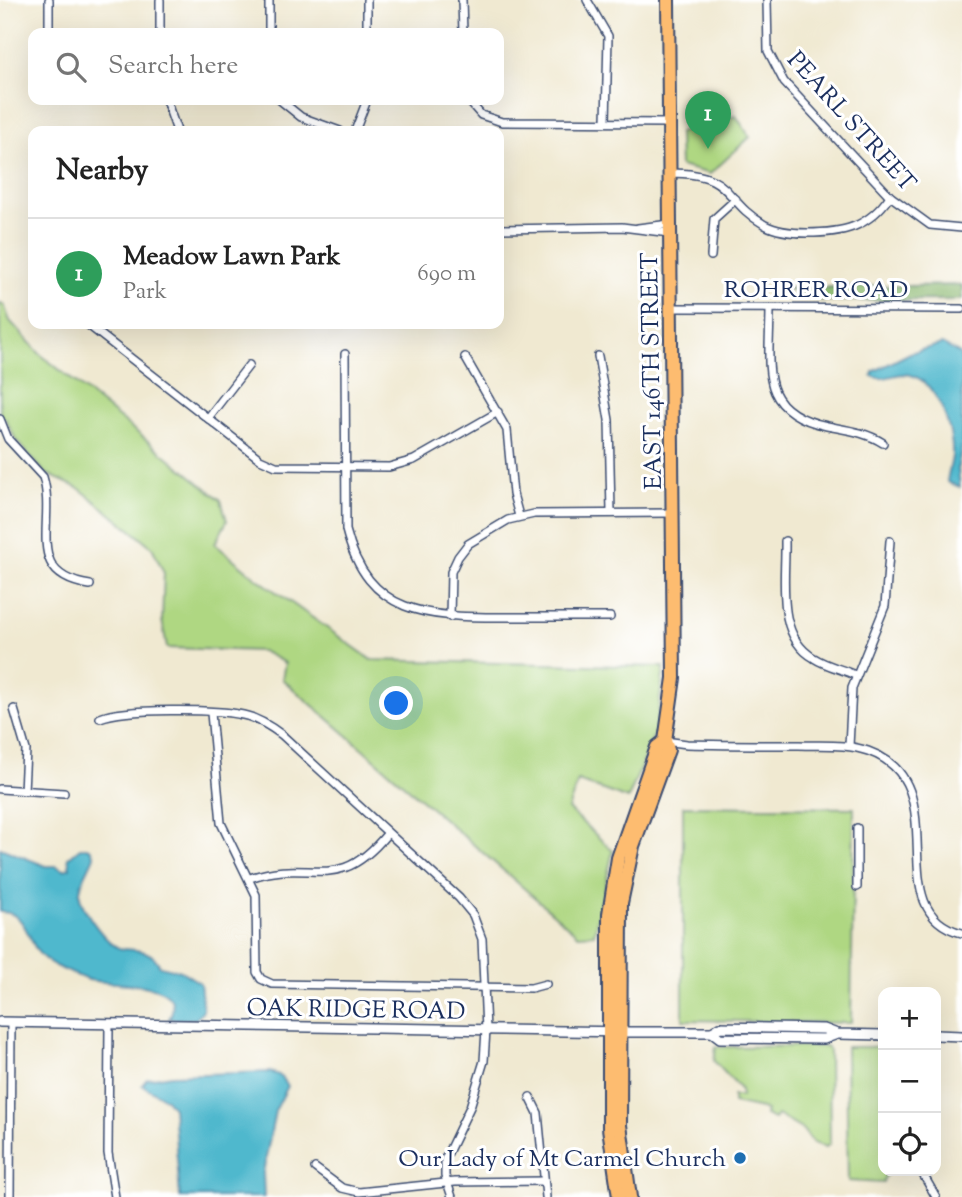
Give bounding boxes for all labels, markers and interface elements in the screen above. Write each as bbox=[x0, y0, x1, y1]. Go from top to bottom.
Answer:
search box bbox=[28, 28, 504, 105]
street label: PEARL STREET bbox=[778, 45, 923, 200]
icon: search bbox=[52, 48, 90, 86]
text: Search here bbox=[108, 48, 238, 85]
pin: 1 bbox=[685, 91, 731, 149]
text: Nearby bbox=[56, 150, 148, 193]
text: Meadow Lawn Park bbox=[123, 239, 341, 276]
street label: EAST 146TH STREET bbox=[634, 252, 672, 490]
text: 1 bbox=[75, 258, 83, 291]
text: 690 m bbox=[417, 258, 476, 291]
street label: ROHRER ROAD bbox=[724, 274, 908, 308]
text: Park bbox=[123, 276, 167, 309]
your location bbox=[379, 686, 413, 720]
map controls bbox=[878, 987, 941, 1176]
button: + bbox=[878, 987, 941, 1050]
street label: OAK RIDGE ROAD bbox=[246, 992, 466, 1030]
button: − bbox=[878, 1050, 941, 1113]
button: locate bbox=[878, 1113, 941, 1176]
place label: Our Lady of Mt Carmel Church bbox=[398, 1143, 726, 1177]
marker: Our Lady of Mt Carmel Church bbox=[732, 1150, 748, 1166]

